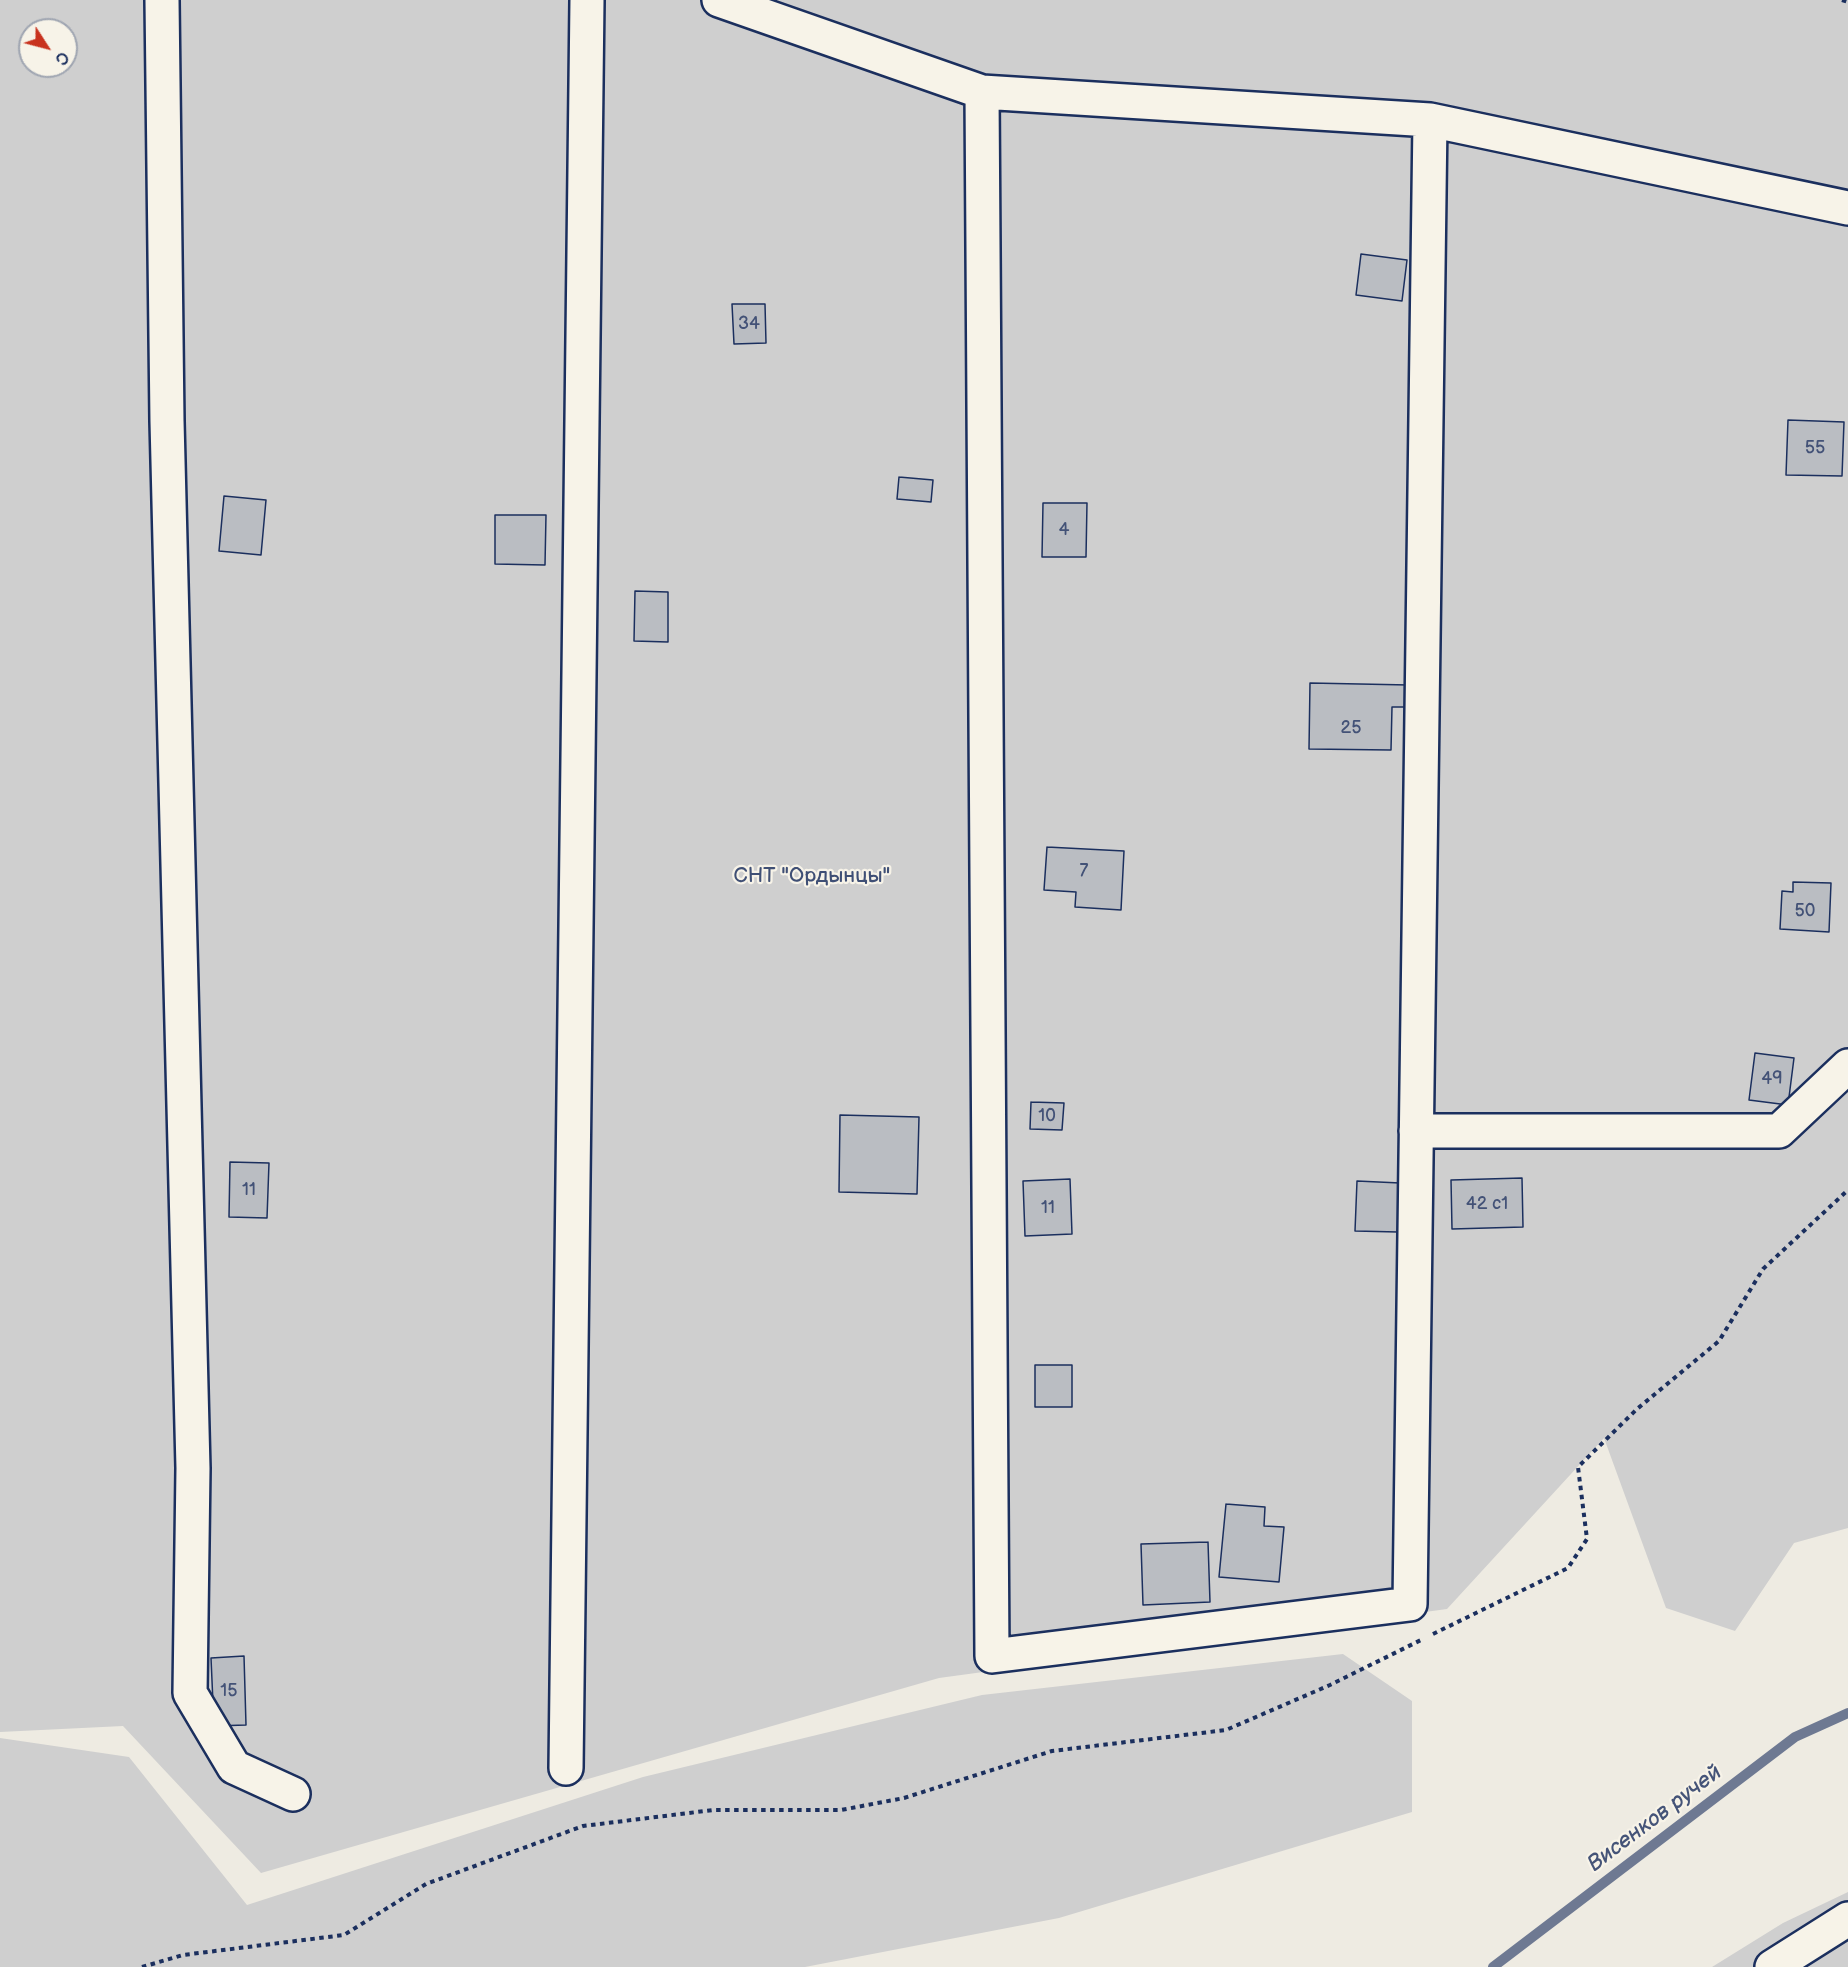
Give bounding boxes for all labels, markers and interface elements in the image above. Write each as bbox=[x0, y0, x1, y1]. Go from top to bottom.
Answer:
north arrow bbox=[18, 18, 78, 78]
text: С bbox=[50, 48, 72, 68]
house number: 34 bbox=[738, 313, 760, 335]
house number: 55 bbox=[1805, 437, 1825, 459]
house number: 4 bbox=[1059, 519, 1069, 541]
house number: 25 bbox=[1341, 717, 1361, 739]
house number: 7 bbox=[1080, 860, 1088, 882]
park label: СНТ "Ордынцы" bbox=[734, 864, 890, 890]
house number: 50 bbox=[1795, 900, 1815, 922]
house number: 49 bbox=[1761, 1068, 1783, 1090]
house number: 10 bbox=[1038, 1105, 1056, 1127]
house number: 11 bbox=[242, 1179, 256, 1201]
house number: 42 с1 bbox=[1466, 1193, 1508, 1215]
house number: 11 bbox=[1041, 1197, 1055, 1219]
house number: 15 bbox=[220, 1680, 238, 1702]
water label: Висенков ручей bbox=[1583, 1760, 1727, 1878]

